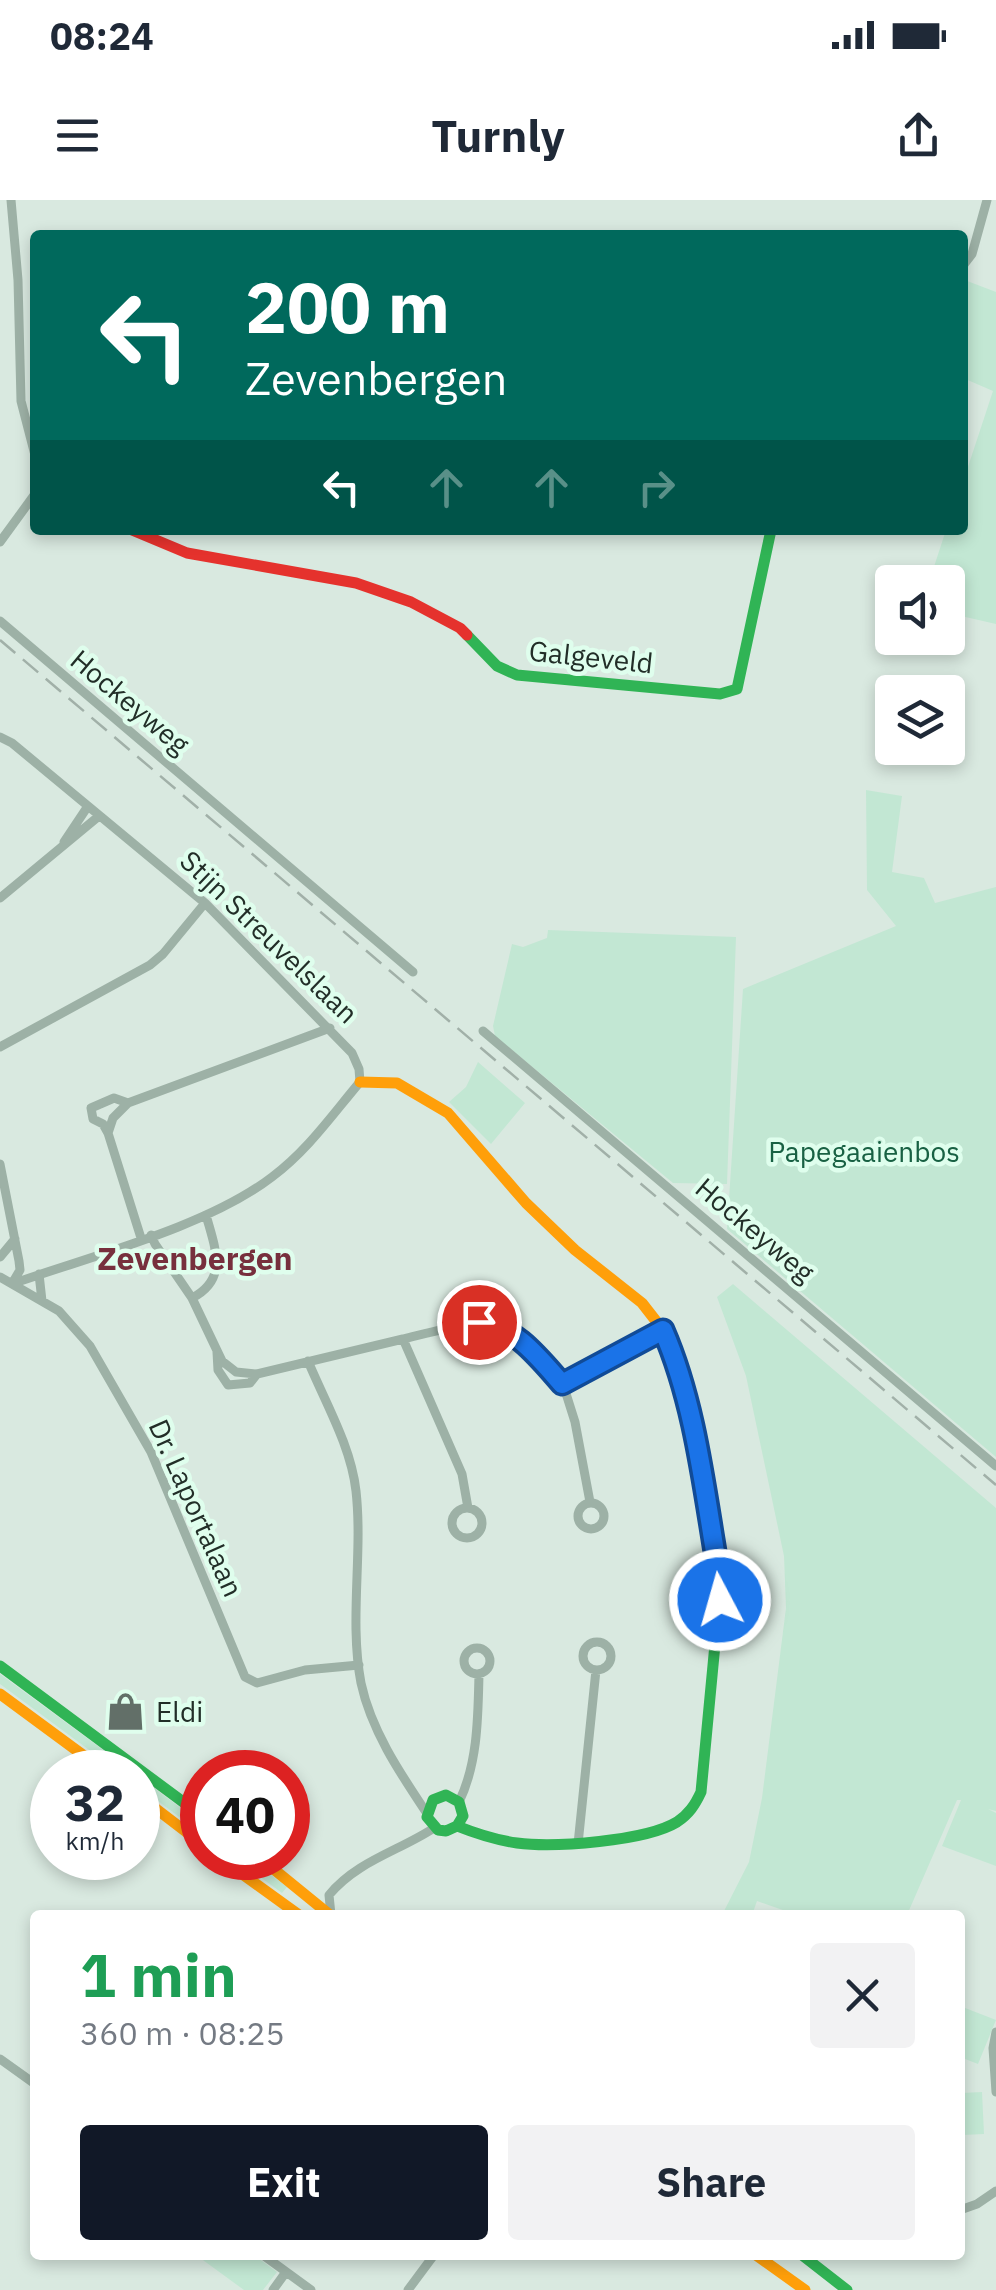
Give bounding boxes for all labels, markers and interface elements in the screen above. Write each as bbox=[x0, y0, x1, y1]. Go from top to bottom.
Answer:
text: 08:24 bbox=[50, 11, 154, 60]
text: Turnly bbox=[431, 106, 565, 164]
icon: menu bbox=[50, 108, 105, 163]
icon: share bbox=[891, 108, 946, 163]
text: 200 m bbox=[245, 261, 450, 352]
icon: left bbox=[80, 270, 210, 400]
text: Zevenbergen bbox=[245, 349, 507, 407]
icon: left bbox=[314, 460, 369, 515]
icon: ahead bbox=[419, 460, 474, 515]
icon: ahead bbox=[524, 460, 579, 515]
icon: right bbox=[629, 460, 684, 515]
map controls bbox=[875, 565, 965, 765]
button: sound bbox=[875, 565, 965, 655]
street label: Galgeveld bbox=[527, 632, 655, 681]
street label: Hockeyweg bbox=[63, 641, 198, 762]
button: layers bbox=[875, 675, 965, 765]
street label: Stijn Streuvelslaan bbox=[172, 842, 366, 1031]
park label: Papegaaienbos bbox=[768, 1133, 960, 1170]
street label: Hockeyweg bbox=[688, 1169, 823, 1290]
district label: Zevenbergen bbox=[97, 1237, 293, 1279]
pin bbox=[437, 1280, 522, 1365]
icon: arrive bbox=[452, 1295, 507, 1350]
street label: Dr. Laportalaan bbox=[141, 1413, 252, 1602]
position arrow bbox=[668, 1548, 772, 1652]
shop icon: Eldi bbox=[105, 1691, 147, 1733]
place label: Eldi bbox=[156, 1693, 203, 1730]
speed limit sign: 40 bbox=[180, 1750, 310, 1880]
text: 32 bbox=[65, 1770, 125, 1835]
text: km/h bbox=[66, 1824, 124, 1857]
text: 1 min bbox=[80, 1935, 237, 2014]
button: close bbox=[810, 1943, 915, 2048]
text: 360 m · 08:25 bbox=[80, 2012, 285, 2054]
button: Exit bbox=[80, 2125, 488, 2240]
button: Share bbox=[508, 2125, 915, 2240]

